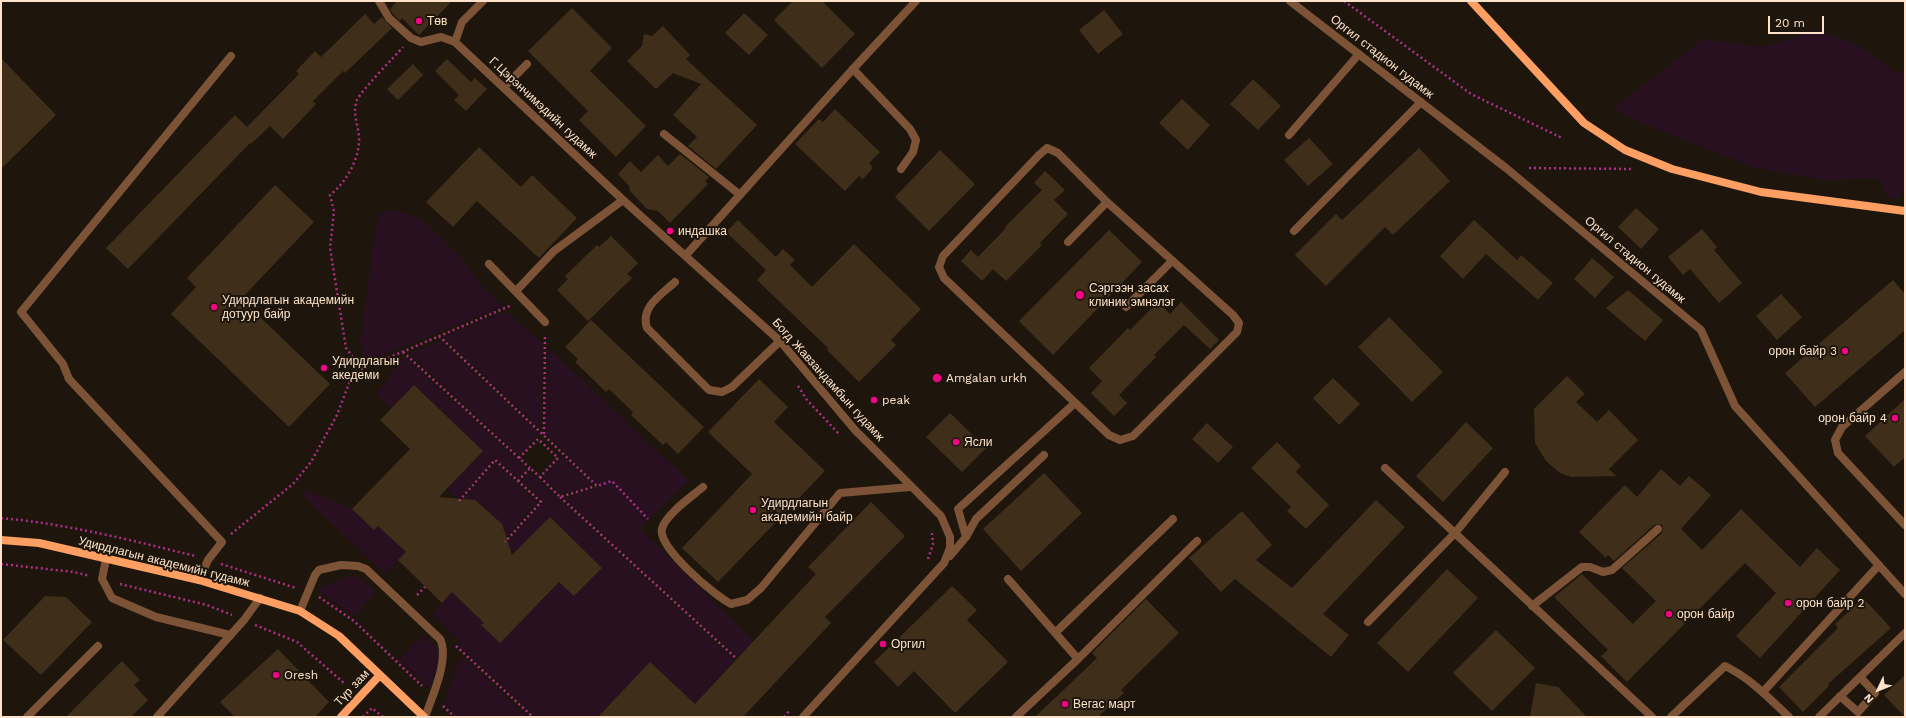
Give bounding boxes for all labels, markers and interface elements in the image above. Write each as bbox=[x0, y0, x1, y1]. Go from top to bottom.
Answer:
scale bar bbox=[1770, 8, 1826, 34]
street label: Оргил стадион гудамж bbox=[1327, 12, 1437, 102]
place label: Төв bbox=[427, 14, 447, 28]
marker: Төв bbox=[414, 16, 424, 26]
text: 20 m bbox=[1775, 16, 1805, 30]
street label: Г.Цэрэнчимэдийн гудамж bbox=[486, 54, 600, 162]
street label: Оргил стадион гудамж bbox=[1582, 214, 1688, 306]
place label: индашка bbox=[678, 224, 727, 238]
marker: индашка bbox=[665, 226, 675, 236]
place label: Сэргээн засах клиник эмнэлэг bbox=[1089, 281, 1175, 309]
marker: Сэргээн засах клиник эмнэлэг bbox=[1074, 289, 1086, 301]
place label: Удирдлагын академийн дотуур байр bbox=[222, 293, 354, 321]
marker: Удирдлагын академийн дотуур байр bbox=[209, 302, 219, 312]
street label: Богд Жавзандамбын гудамж bbox=[769, 316, 887, 444]
place label: орон байр 3 bbox=[1769, 344, 1837, 358]
marker: орон байр 3 bbox=[1840, 346, 1850, 356]
place label: Удирдлагын акедеми bbox=[332, 354, 399, 382]
marker: Удирдлагын акедеми bbox=[319, 363, 329, 373]
place label: Amgalan urkh bbox=[946, 371, 1027, 385]
marker: Amgalan urkh bbox=[931, 372, 943, 384]
place label: peak bbox=[882, 393, 910, 407]
marker: peak bbox=[869, 395, 879, 405]
place label: орон байр 4 bbox=[1818, 411, 1887, 425]
marker: орон байр 4 bbox=[1890, 413, 1900, 423]
place label: Ясли bbox=[964, 435, 992, 449]
marker: Ясли bbox=[951, 437, 961, 447]
place label: Удирдлагын академийн байр bbox=[761, 496, 853, 524]
marker: Удирдлагын академийн байр bbox=[748, 505, 758, 515]
street label: Удирдлагын академийн гудамж bbox=[77, 534, 251, 590]
place label: орон байр 2 bbox=[1796, 596, 1864, 610]
marker: орон байр 2 bbox=[1783, 598, 1793, 608]
place label: орон байр bbox=[1677, 607, 1734, 621]
marker: орон байр bbox=[1664, 609, 1674, 619]
place label: Оргил bbox=[891, 637, 925, 651]
marker: Оргил bbox=[878, 639, 888, 649]
street label: Түр зам bbox=[332, 667, 372, 709]
place label: Oresh bbox=[284, 668, 318, 682]
marker: Oresh bbox=[271, 670, 281, 680]
north arrow bbox=[1858, 670, 1898, 710]
text: N bbox=[1861, 691, 1876, 706]
place label: Вегас март bbox=[1073, 697, 1135, 711]
marker: Вегас март bbox=[1060, 699, 1070, 709]

